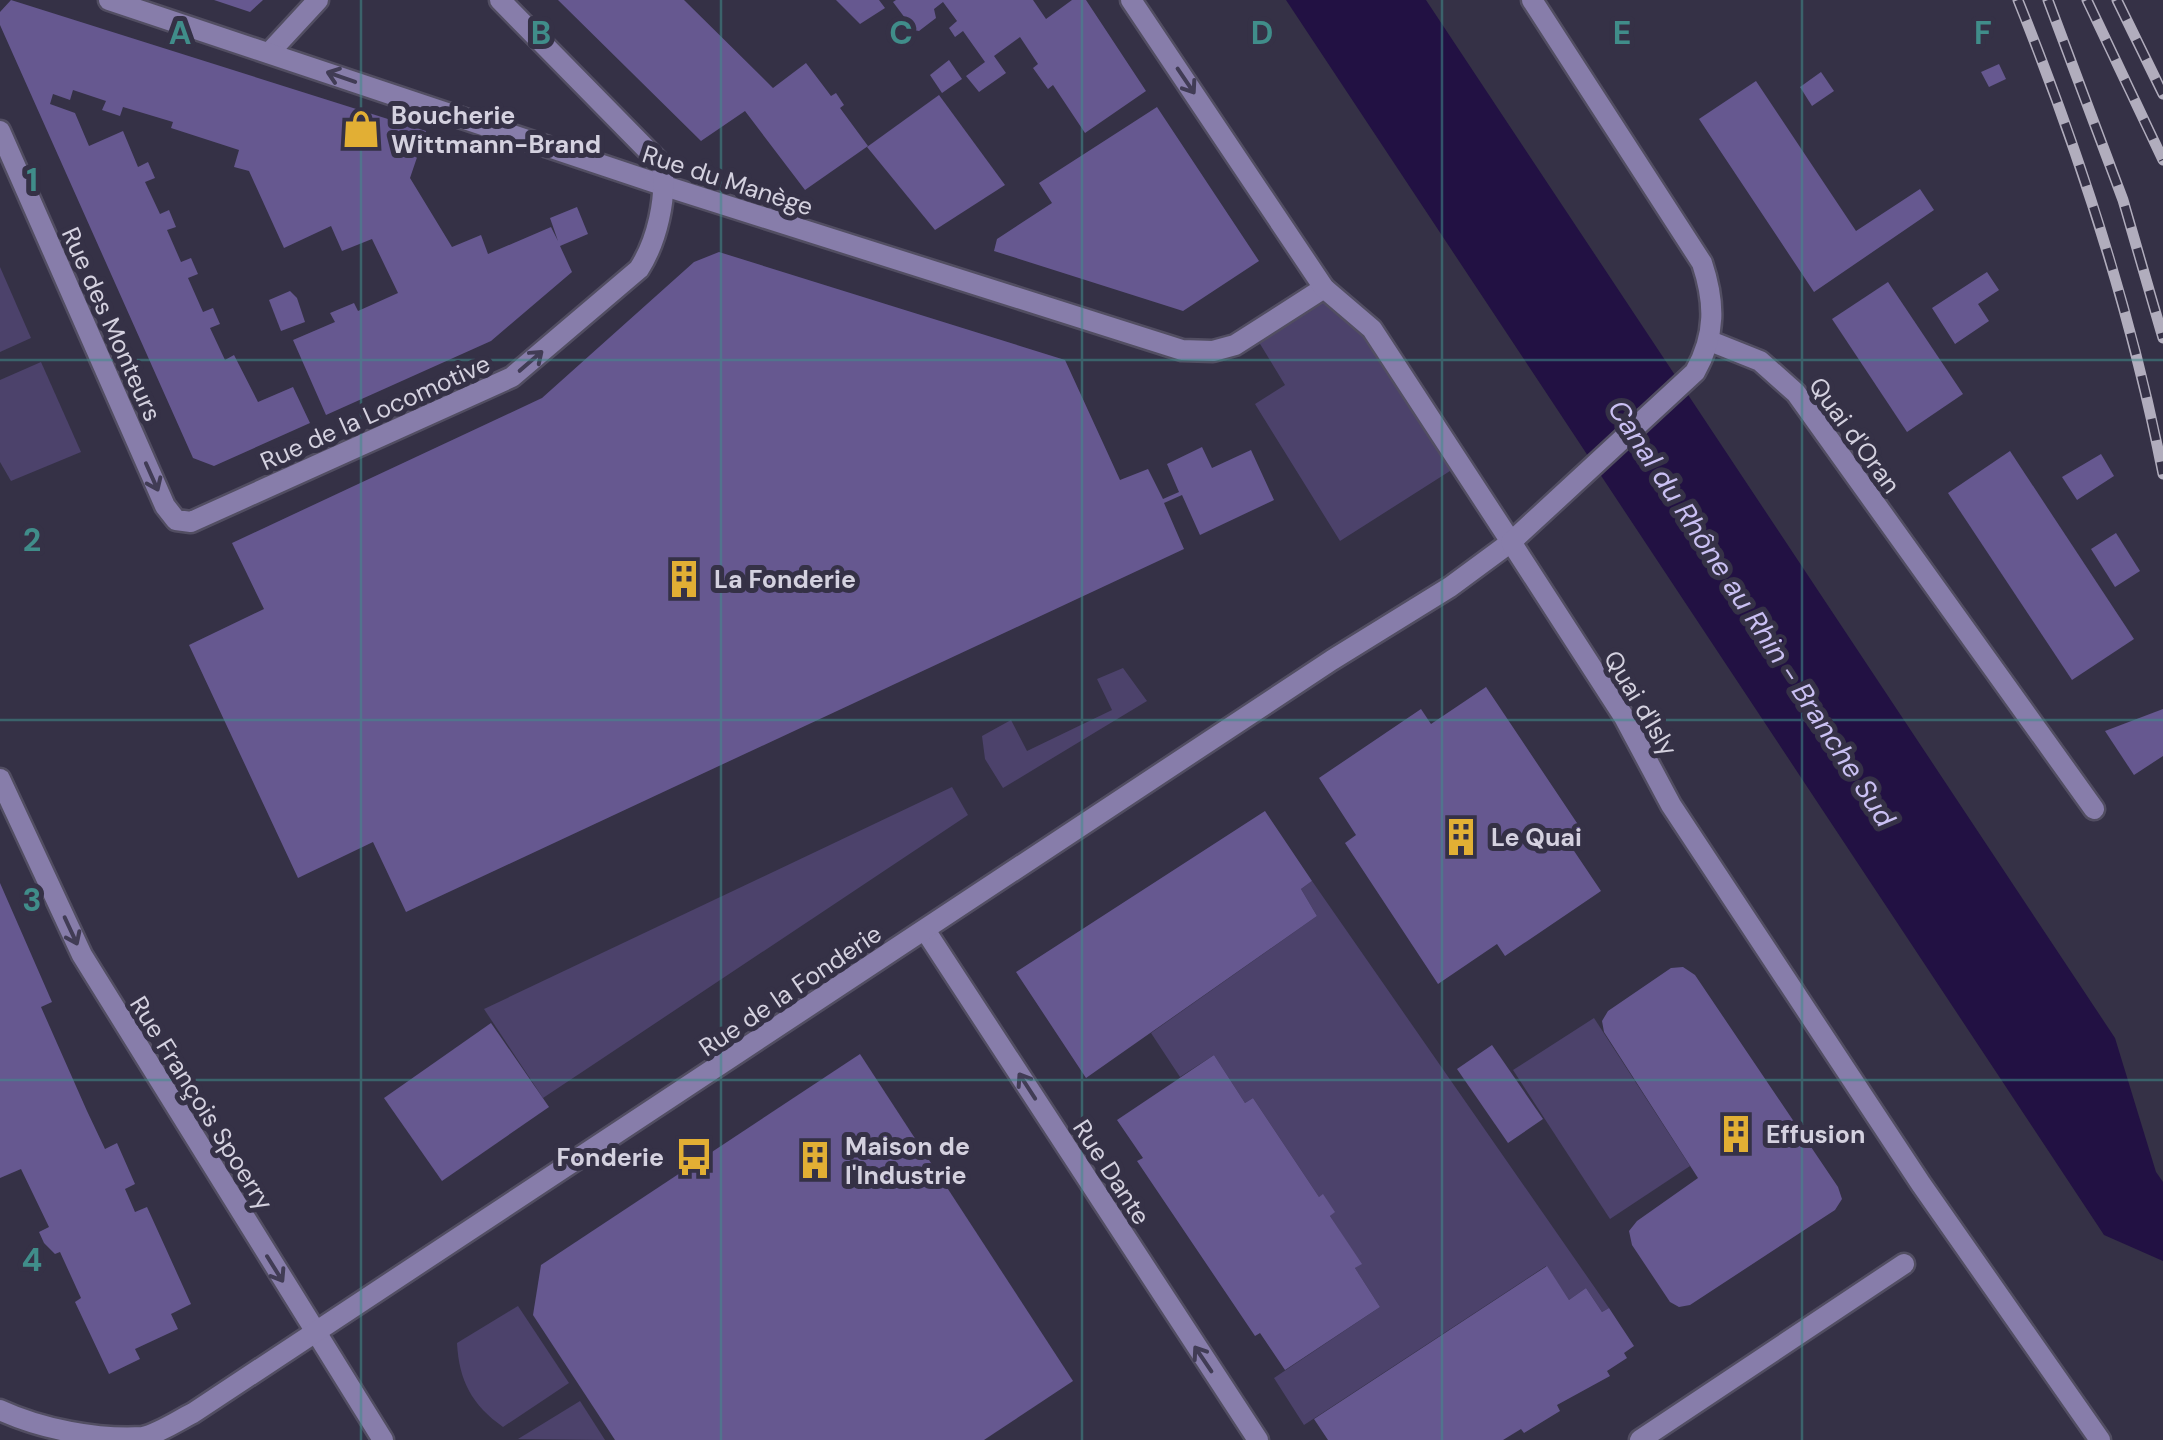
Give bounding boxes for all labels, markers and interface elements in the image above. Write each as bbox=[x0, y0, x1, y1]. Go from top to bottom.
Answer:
text: A bbox=[169, 12, 191, 54]
text: B bbox=[531, 12, 551, 54]
text: C bbox=[889, 12, 913, 54]
text: D bbox=[1251, 12, 1273, 54]
text: E bbox=[1613, 12, 1631, 54]
text: F bbox=[1974, 12, 1992, 54]
one-way arrow bbox=[325, 66, 357, 84]
one-way arrow bbox=[1175, 66, 1196, 95]
place label: Boucherie Wittmann-Brand bbox=[391, 99, 601, 161]
shop icon: Boucherie Wittmann-Brand bbox=[340, 108, 382, 150]
street label: Rue du Manège bbox=[638, 137, 817, 224]
text: 1 bbox=[26, 159, 38, 201]
street label: Rue des Monteurs bbox=[54, 222, 169, 426]
street label: Rue de la Locomotive bbox=[255, 347, 495, 478]
one-way arrow bbox=[518, 350, 544, 372]
street label: Quai d'Oran bbox=[1801, 371, 1908, 500]
water label: Canal du Rhône au Rhin - Branche Sud bbox=[1599, 393, 1904, 834]
one-way arrow bbox=[144, 461, 162, 492]
text: 2 bbox=[23, 519, 41, 561]
building icon: La Fonderie bbox=[663, 558, 705, 600]
place label: La Fonderie bbox=[714, 563, 856, 596]
street label: Quai d'Isly bbox=[1596, 644, 1685, 762]
building icon: Le Quai bbox=[1440, 816, 1482, 858]
place label: Le Quai bbox=[1491, 821, 1582, 854]
text: 3 bbox=[22, 879, 42, 921]
one-way arrow bbox=[62, 915, 81, 945]
street label: Rue de la Fonderie bbox=[692, 917, 888, 1064]
street label: Rue François Spoerry bbox=[122, 990, 281, 1217]
one-way arrow bbox=[1017, 1073, 1037, 1101]
street label: Rue Dante bbox=[1065, 1113, 1158, 1231]
building icon: Effusion bbox=[1715, 1113, 1757, 1155]
place label: Effusion bbox=[1766, 1118, 1865, 1151]
place label: Maison de l'Industrie bbox=[845, 1130, 970, 1192]
bus stop icon: Fonderie bbox=[673, 1136, 715, 1178]
building icon: Maison de l'Industrie bbox=[794, 1139, 836, 1181]
place label: Fonderie bbox=[557, 1141, 664, 1174]
text: 4 bbox=[22, 1239, 42, 1281]
one-way arrow bbox=[264, 1254, 285, 1283]
one-way arrow bbox=[1193, 1346, 1214, 1374]

